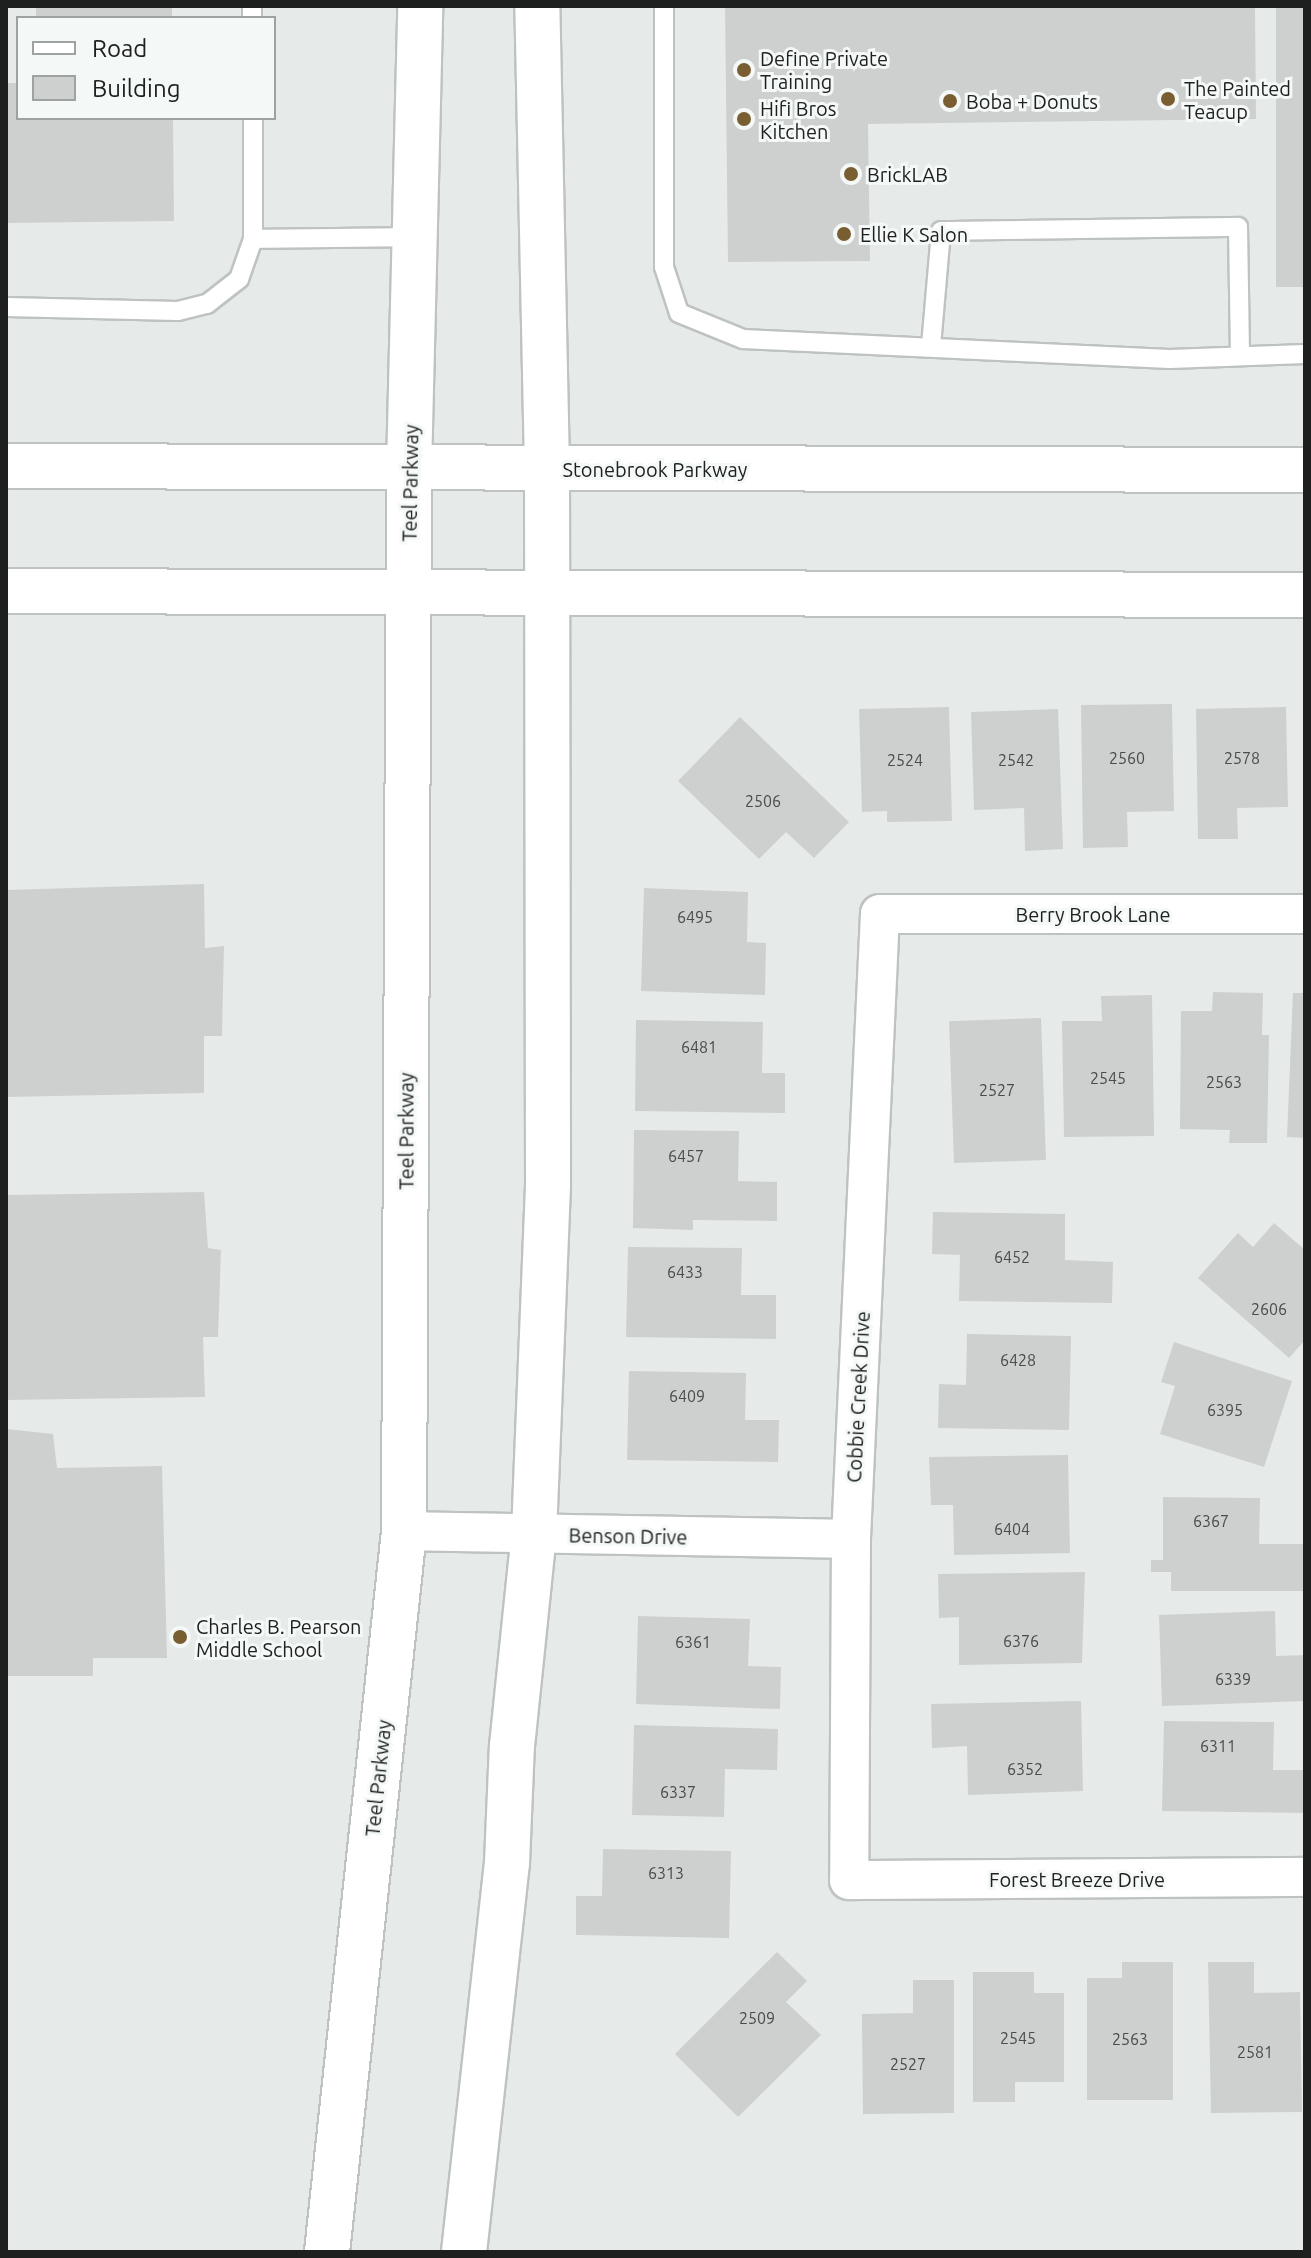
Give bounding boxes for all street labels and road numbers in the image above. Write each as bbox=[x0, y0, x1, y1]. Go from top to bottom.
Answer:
street label: Teel Parkway bbox=[397, 424, 423, 542]
street label: Stonebrook Parkway bbox=[563, 457, 747, 481]
street label: Berry Brook Lane bbox=[1016, 902, 1170, 926]
street label: Teel Parkway bbox=[394, 1072, 418, 1190]
street label: Cobbie Creek Drive bbox=[842, 1311, 874, 1483]
street label: Benson Drive bbox=[568, 1523, 688, 1549]
street label: Teel Parkway bbox=[360, 1718, 396, 1838]
street label: Forest Breeze Drive bbox=[989, 1867, 1165, 1891]

